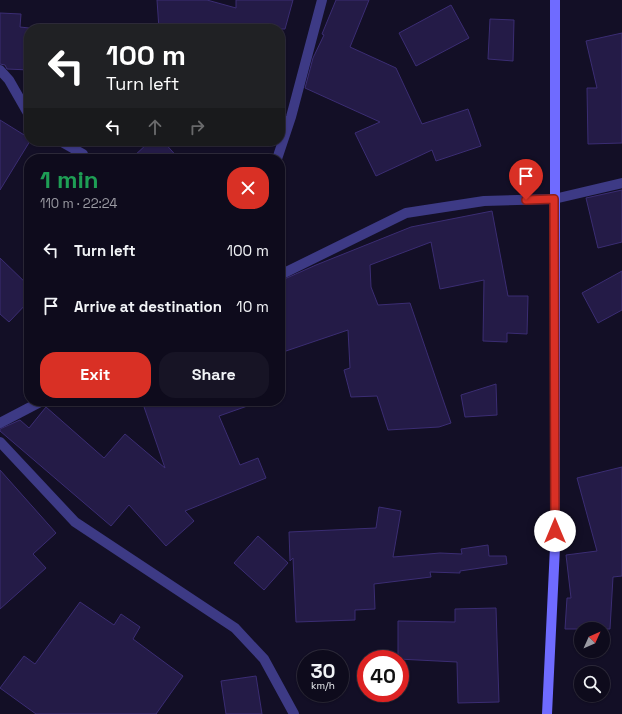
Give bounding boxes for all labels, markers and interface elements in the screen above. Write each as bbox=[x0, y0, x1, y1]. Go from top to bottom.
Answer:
text: 100 m bbox=[106, 37, 186, 73]
icon: left bbox=[40, 40, 92, 92]
text: Turn left bbox=[106, 72, 179, 95]
icon: left bbox=[102, 116, 124, 138]
icon: ahead bbox=[144, 116, 166, 138]
icon: right bbox=[186, 116, 208, 138]
pin bbox=[509, 159, 543, 200]
text: 1 min bbox=[40, 164, 99, 195]
icon: arrive bbox=[515, 165, 537, 187]
button: close bbox=[227, 167, 269, 209]
text: 110 m · 22:24 bbox=[40, 195, 117, 212]
icon: left bbox=[40, 239, 62, 261]
text: Turn left bbox=[74, 241, 136, 260]
text: 100 m bbox=[227, 241, 269, 260]
icon: arrive bbox=[40, 295, 62, 317]
text: Arrive at destination bbox=[74, 297, 222, 316]
text: 10 m bbox=[236, 297, 269, 316]
button: Exit bbox=[40, 352, 151, 398]
button: Share bbox=[159, 352, 269, 398]
position arrow bbox=[534, 510, 576, 552]
north arrow bbox=[574, 622, 610, 658]
map controls bbox=[574, 622, 610, 702]
speed limit sign: 40 bbox=[357, 650, 409, 702]
text: 30 bbox=[310, 658, 336, 684]
button: search bbox=[574, 666, 610, 702]
text: km/h bbox=[311, 679, 335, 692]

